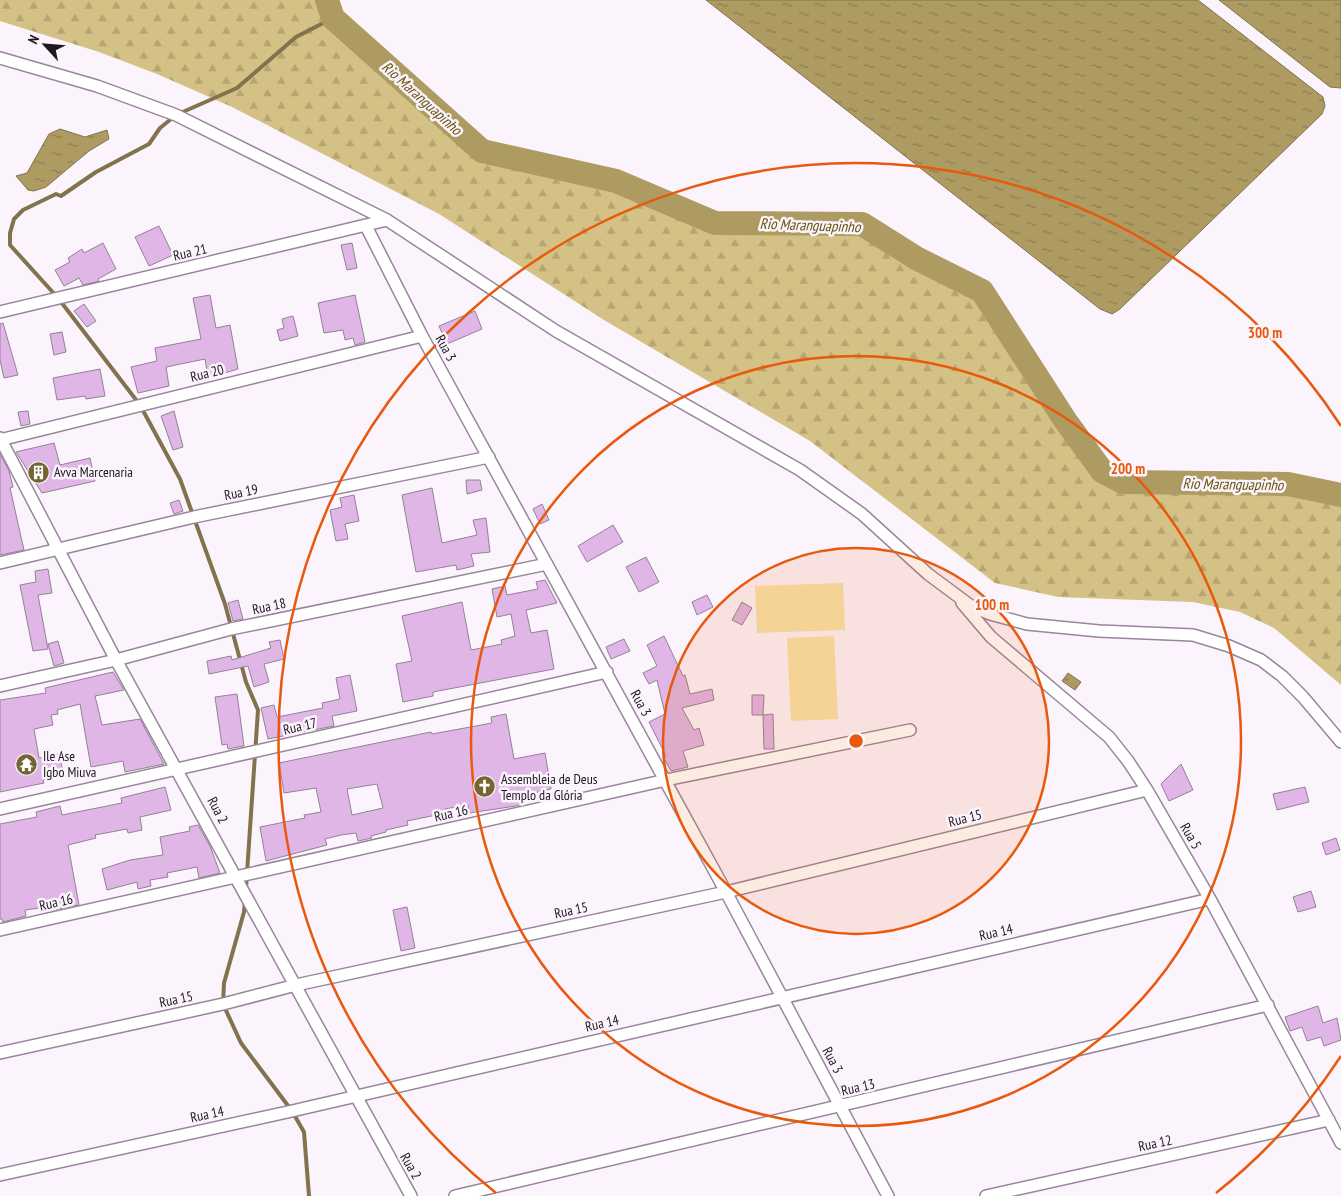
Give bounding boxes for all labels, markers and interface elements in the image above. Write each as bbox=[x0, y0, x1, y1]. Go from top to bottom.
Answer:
north arrow bbox=[20, 20, 70, 70]
text: N bbox=[24, 32, 43, 47]
water label: Rio Maranguapinho bbox=[378, 57, 467, 140]
water label: Rio Maranguapinho bbox=[759, 214, 862, 236]
street label: Rua 21 bbox=[171, 239, 209, 265]
text: 300 m bbox=[1248, 323, 1282, 342]
street label: Rua 3 bbox=[431, 332, 461, 364]
street label: Rua 20 bbox=[188, 360, 226, 386]
text: 200 m bbox=[1111, 459, 1145, 478]
building icon: Avva Marcenaria bbox=[26, 460, 50, 484]
place label: Avva Marcenaria bbox=[54, 463, 133, 481]
water label: Rio Maranguapinho bbox=[1182, 474, 1285, 494]
street label: Rua 19 bbox=[223, 480, 259, 504]
street label: Rua 18 bbox=[251, 594, 287, 618]
text: 100 m bbox=[975, 595, 1009, 614]
street label: Rua 3 bbox=[626, 687, 656, 719]
street label: Rua 17 bbox=[281, 713, 319, 739]
centre of rings bbox=[847, 732, 865, 750]
place label: Ile Ase Igbo Miuva bbox=[43, 747, 96, 781]
temple icon: Ile Ase Igbo Miuva bbox=[15, 752, 39, 776]
place label: Assembleia de Deus Templo da Glória bbox=[501, 770, 598, 804]
church icon: Assembleia de Deus Templo da Glória bbox=[473, 775, 497, 799]
street label: Rua 2 bbox=[204, 794, 232, 826]
street label: Rua 16 bbox=[432, 800, 470, 826]
street label: Rua 15 bbox=[946, 805, 984, 831]
street label: Rua 5 bbox=[1176, 820, 1206, 852]
street label: Rua 16 bbox=[37, 889, 75, 915]
street label: Rua 15 bbox=[553, 898, 589, 922]
street label: Rua 14 bbox=[977, 919, 1015, 945]
street label: Rua 15 bbox=[158, 987, 194, 1011]
street label: Rua 14 bbox=[583, 1010, 621, 1036]
street label: Rua 3 bbox=[819, 1044, 847, 1076]
street label: Rua 13 bbox=[839, 1074, 877, 1100]
street label: Rua 14 bbox=[189, 1102, 226, 1126]
street label: Rua 12 bbox=[1137, 1131, 1173, 1155]
street label: Rua 2 bbox=[396, 1150, 426, 1182]

